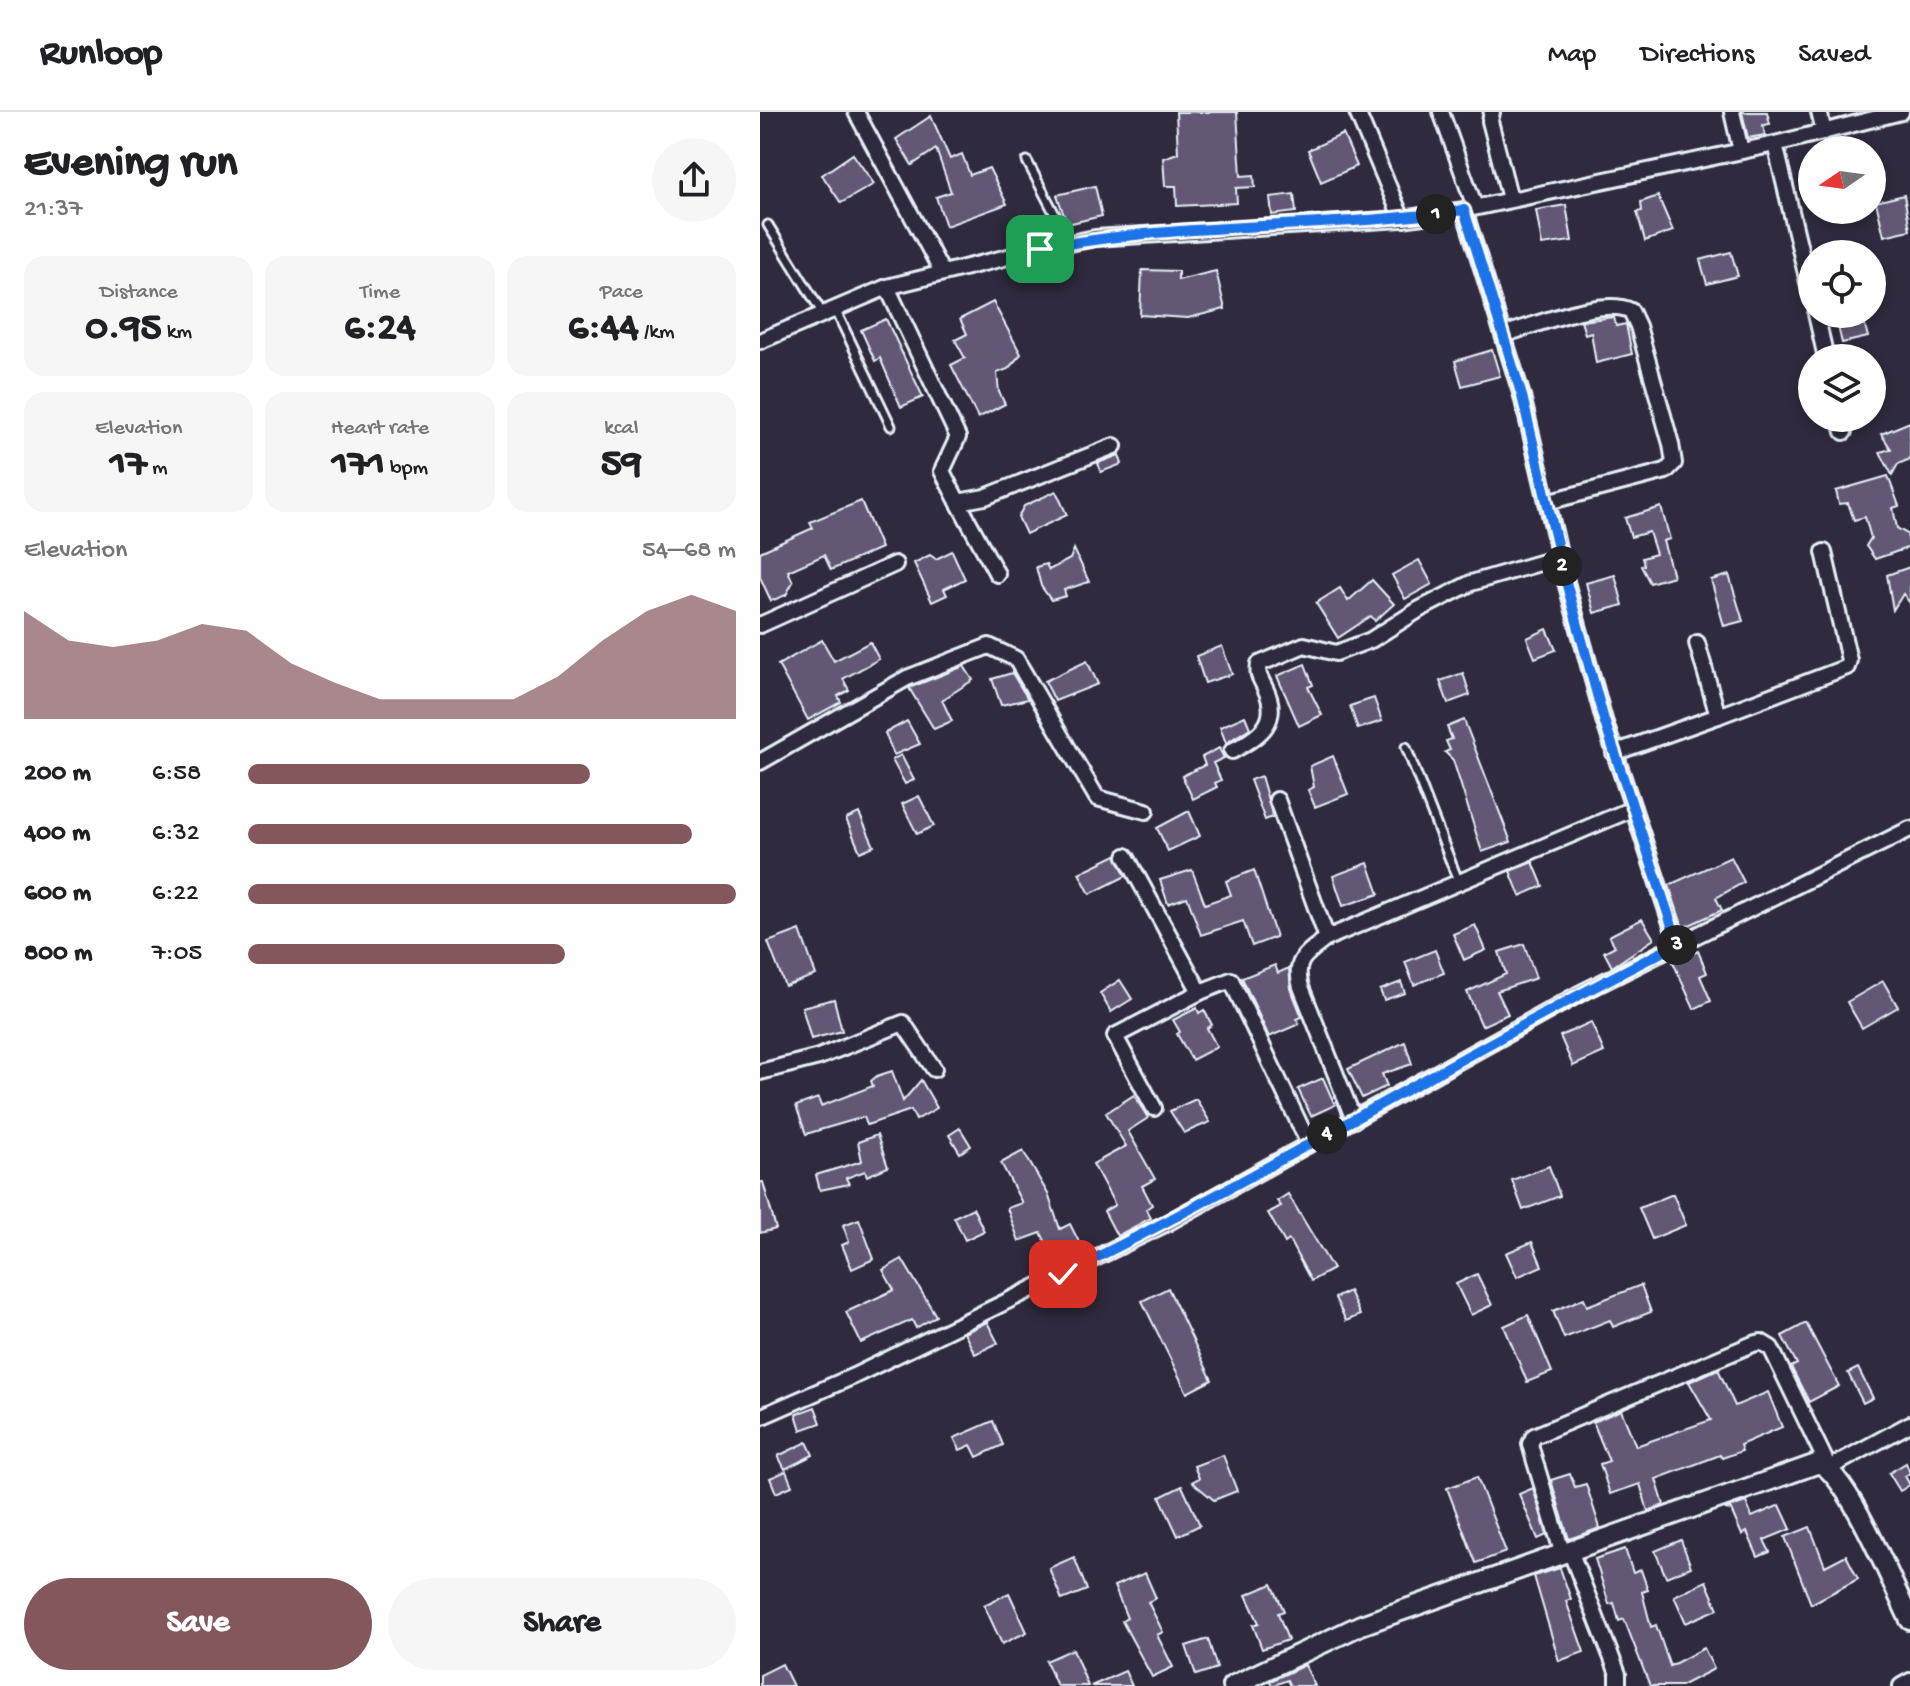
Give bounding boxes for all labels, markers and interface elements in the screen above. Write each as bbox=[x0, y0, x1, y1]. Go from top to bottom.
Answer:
text: Runloop bbox=[40, 33, 162, 77]
text: Map bbox=[1548, 39, 1596, 72]
text: Directions bbox=[1640, 39, 1754, 72]
text: Saved bbox=[1798, 39, 1870, 72]
north arrow bbox=[1798, 136, 1886, 224]
map controls bbox=[1798, 136, 1886, 432]
button: share bbox=[652, 138, 736, 222]
text: Evening run bbox=[24, 139, 237, 191]
pin: 1 bbox=[1416, 194, 1456, 234]
text: 21:37 bbox=[24, 195, 82, 226]
text: 1 bbox=[1432, 201, 1440, 227]
pin bbox=[1006, 215, 1074, 283]
icon: arrive bbox=[1018, 227, 1062, 271]
button: locate bbox=[1798, 240, 1886, 328]
text: Distance bbox=[100, 280, 178, 306]
text: Time bbox=[360, 280, 400, 306]
text: Pace bbox=[600, 280, 643, 306]
text: 0.95 bbox=[85, 306, 162, 353]
text: 6:24 bbox=[344, 306, 416, 353]
text: 6:44 bbox=[568, 306, 639, 353]
text: km bbox=[162, 320, 192, 346]
text: /km bbox=[639, 320, 675, 346]
button: layers bbox=[1798, 344, 1886, 432]
text: Elevation bbox=[95, 416, 182, 442]
text: Heart rate bbox=[331, 416, 429, 442]
text: kcal bbox=[604, 416, 638, 442]
text: 17 bbox=[110, 442, 147, 489]
text: 171 bbox=[332, 442, 385, 489]
text: 59 bbox=[601, 442, 642, 489]
text: m bbox=[147, 456, 168, 482]
text: bpm bbox=[385, 456, 428, 482]
text: Elevation bbox=[24, 536, 127, 567]
text: 54–68 m bbox=[642, 536, 736, 567]
pin: 2 bbox=[1542, 546, 1582, 586]
text: 2 bbox=[1557, 553, 1567, 579]
text: 200 m bbox=[24, 759, 91, 790]
text: 6:58 bbox=[152, 759, 201, 790]
text: 400 m bbox=[24, 819, 90, 850]
text: 6:32 bbox=[152, 819, 200, 850]
text: 600 m bbox=[24, 879, 91, 910]
text: 6:22 bbox=[152, 879, 199, 910]
pin: 3 bbox=[1657, 925, 1697, 965]
text: 3 bbox=[1671, 932, 1683, 958]
text: 800 m bbox=[24, 939, 92, 970]
text: 7:05 bbox=[152, 939, 202, 970]
pin: 4 bbox=[1307, 1114, 1347, 1154]
text: 4 bbox=[1322, 1121, 1332, 1147]
pin bbox=[1029, 1240, 1097, 1308]
icon: check bbox=[1041, 1252, 1085, 1296]
button: Save bbox=[24, 1578, 372, 1670]
button: Share bbox=[388, 1578, 736, 1670]

